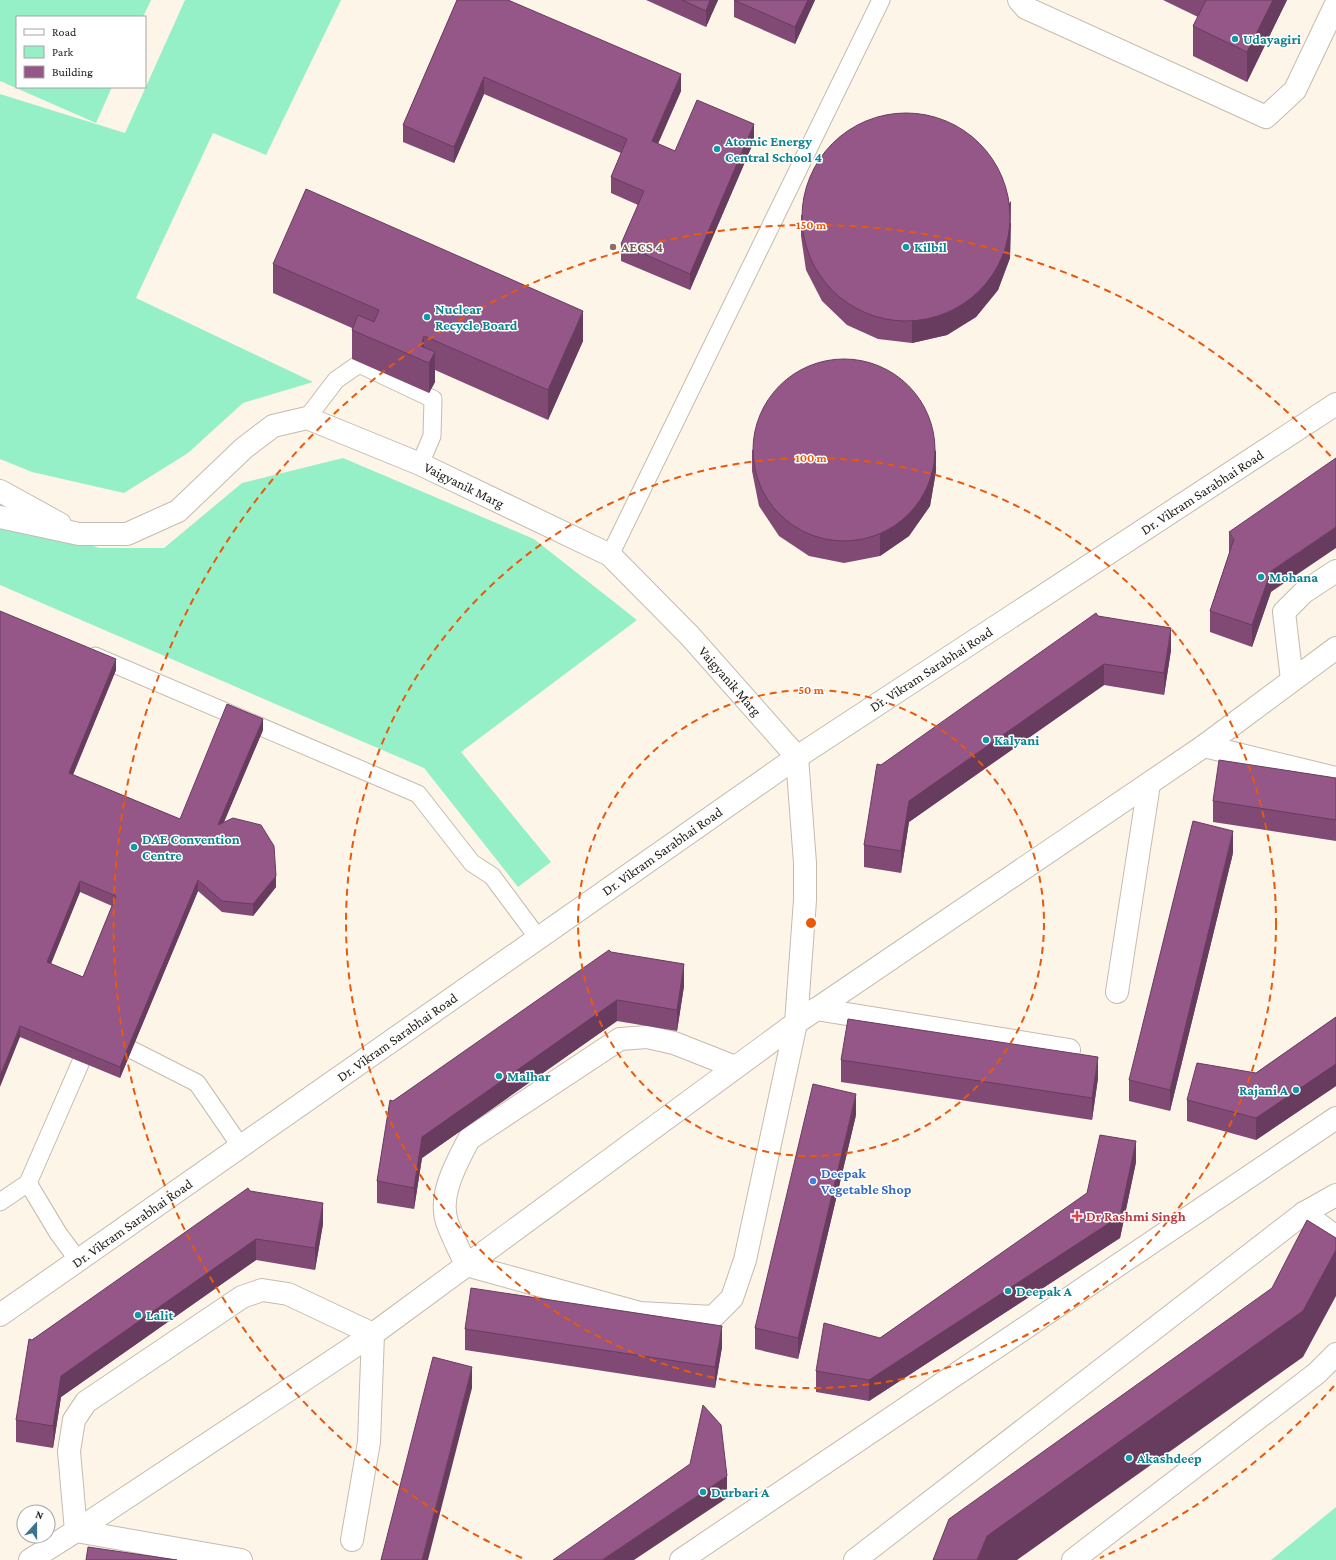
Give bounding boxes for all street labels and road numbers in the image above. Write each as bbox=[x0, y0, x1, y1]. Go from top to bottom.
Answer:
street label: Dr. Vikram Sarabhai Road bbox=[1138, 446, 1267, 538]
street label: Vaigyanik Marg bbox=[421, 459, 507, 511]
street label: Dr. Vikram Sarabhai Road bbox=[867, 623, 996, 715]
street label: Vaigyanik Marg bbox=[695, 643, 765, 719]
street label: Dr. Vikram Sarabhai Road bbox=[599, 803, 726, 899]
street label: Dr. Vikram Sarabhai Road bbox=[334, 989, 461, 1085]
street label: Dr. Vikram Sarabhai Road bbox=[69, 1175, 196, 1271]

